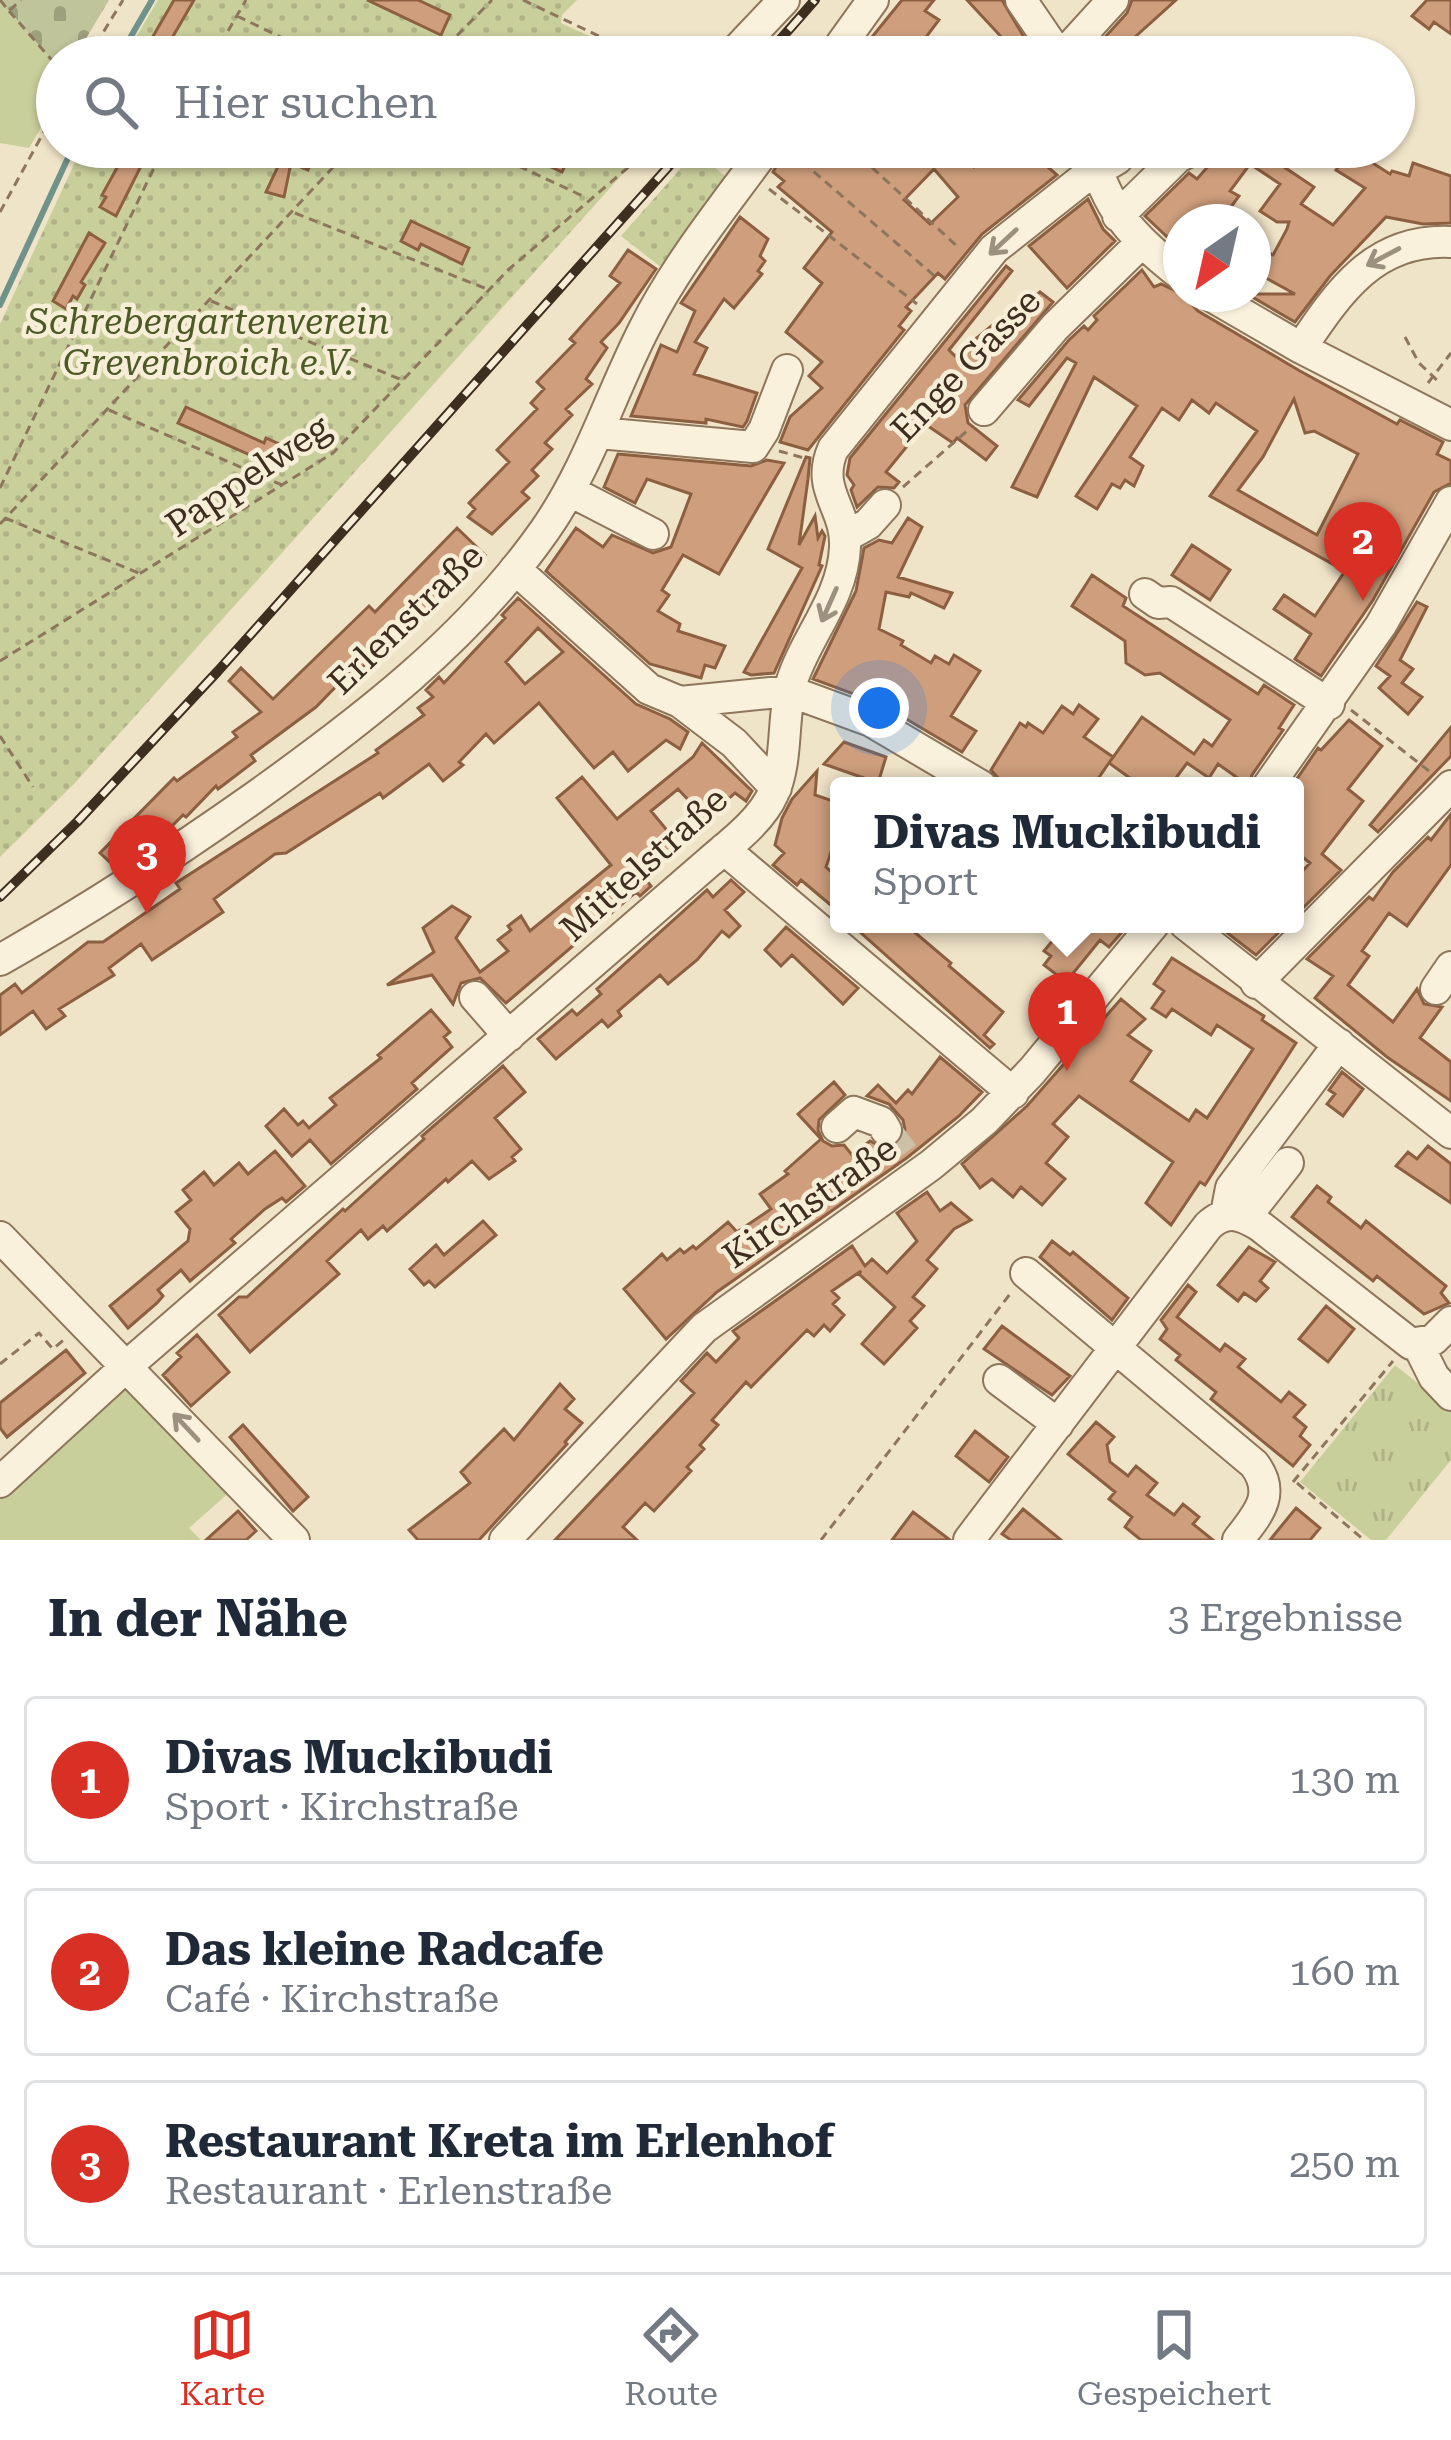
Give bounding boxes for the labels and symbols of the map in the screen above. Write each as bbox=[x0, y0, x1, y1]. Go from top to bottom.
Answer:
north arrow bbox=[1163, 204, 1271, 312]
one-way arrow bbox=[989, 227, 1018, 255]
one-way arrow bbox=[1366, 246, 1401, 269]
street label: Enge Gasse bbox=[883, 280, 1049, 450]
park label: Schrebergartenverein Grevenbroich e.V. bbox=[26, 301, 389, 384]
street label: Pappelweg bbox=[158, 406, 338, 546]
pin: 2 bbox=[1324, 502, 1402, 601]
street label: Erlenstraße bbox=[320, 535, 492, 703]
one-way arrow bbox=[816, 586, 838, 622]
your location bbox=[849, 678, 909, 738]
street label: Mittelstraße bbox=[552, 778, 736, 950]
pin: 3 bbox=[108, 815, 186, 914]
pin: 1 bbox=[1028, 972, 1106, 1071]
street label: Kirchstraße bbox=[715, 1127, 905, 1277]
one-way arrow bbox=[173, 1413, 201, 1443]

